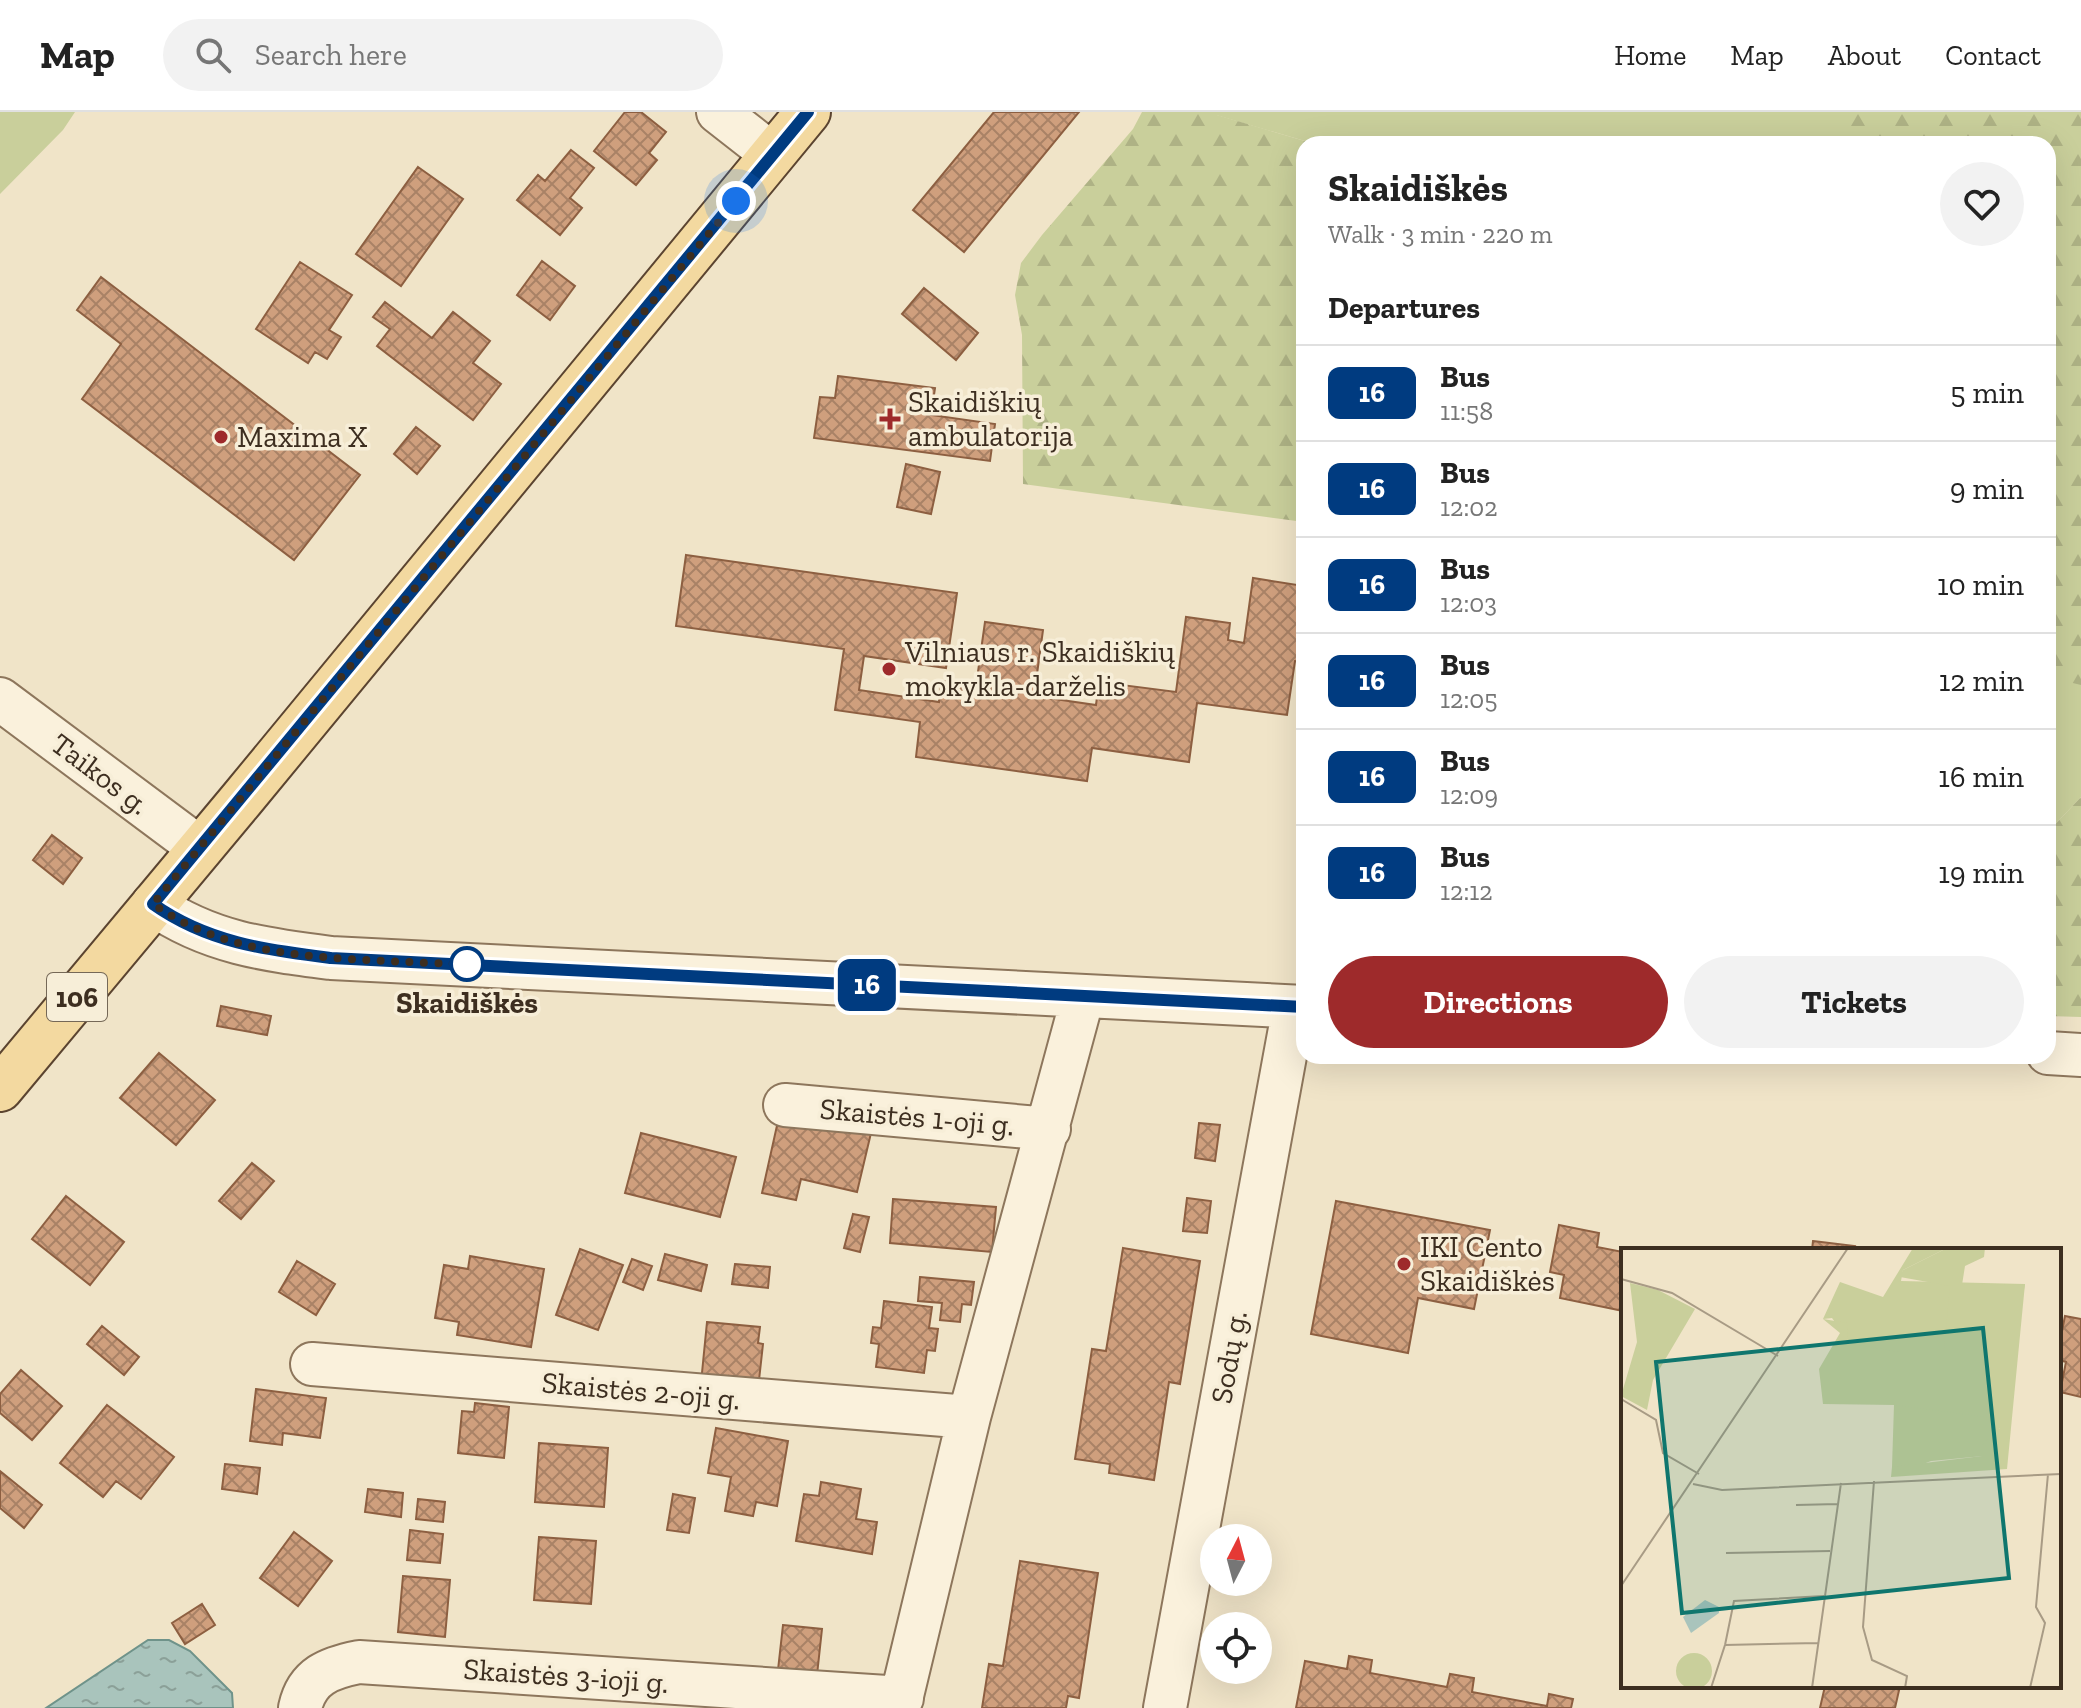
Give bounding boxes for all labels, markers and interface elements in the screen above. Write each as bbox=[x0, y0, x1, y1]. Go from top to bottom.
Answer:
search box bbox=[163, 19, 723, 91]
text: Map bbox=[40, 32, 115, 78]
icon: search bbox=[191, 33, 235, 77]
text: Search here bbox=[255, 37, 407, 73]
text: Home bbox=[1614, 39, 1686, 72]
text: Map bbox=[1730, 39, 1784, 72]
text: About bbox=[1828, 39, 1901, 72]
text: Contact bbox=[1945, 39, 2041, 72]
button: heart bbox=[1940, 162, 2024, 246]
text: Skaidiškės bbox=[1328, 165, 1508, 211]
your location bbox=[716, 181, 756, 221]
text: Walk · 3 min · 220 m bbox=[1328, 218, 1552, 250]
text: Departures bbox=[1328, 290, 1480, 326]
text: Bus bbox=[1440, 359, 1490, 395]
text: 5 min bbox=[1950, 375, 2024, 411]
text: 16 bbox=[1359, 376, 1385, 409]
place label: Skaidiškių ambulatorija bbox=[908, 384, 1073, 454]
text: 11:58 bbox=[1440, 395, 1493, 427]
marker: Skaidiškių ambulatorija bbox=[879, 408, 901, 430]
place label: Maxima X bbox=[237, 419, 367, 455]
marker: Maxima X bbox=[212, 428, 230, 446]
text: Bus bbox=[1440, 455, 1490, 491]
text: 9 min bbox=[1950, 471, 2024, 507]
text: 16 bbox=[1359, 472, 1385, 505]
text: 12:02 bbox=[1440, 491, 1498, 523]
text: Bus bbox=[1440, 551, 1490, 587]
text: 10 min bbox=[1937, 567, 2024, 603]
text: 16 bbox=[1359, 568, 1385, 601]
text: 12:03 bbox=[1440, 587, 1497, 619]
place label: Vilniaus r. Skaidiškių mokykla-darželis bbox=[904, 634, 1175, 704]
text: Bus bbox=[1440, 647, 1490, 683]
marker: Vilniaus r. Skaidiškių mokykla-darželis bbox=[880, 660, 898, 678]
text: 12 min bbox=[1939, 663, 2024, 699]
text: 16 bbox=[1359, 664, 1385, 697]
text: 12:05 bbox=[1440, 683, 1498, 715]
street label: Taikos g. bbox=[44, 726, 156, 822]
text: Bus bbox=[1440, 743, 1490, 779]
text: 16 min bbox=[1938, 759, 2024, 795]
text: 16 bbox=[1359, 760, 1385, 793]
text: 12:09 bbox=[1440, 779, 1498, 811]
text: Bus bbox=[1440, 839, 1490, 875]
text: 19 min bbox=[1938, 855, 2024, 891]
text: 16 bbox=[1359, 856, 1385, 889]
text: 12:12 bbox=[1440, 875, 1493, 907]
marker: Skaidiškės bbox=[450, 947, 484, 981]
button: Directions bbox=[1328, 956, 1668, 1048]
button: Tickets bbox=[1684, 956, 2024, 1048]
line badge: 16 bbox=[831, 959, 903, 1011]
text: 16 bbox=[854, 968, 880, 1001]
road number: 106 bbox=[47, 973, 107, 1021]
place label: Skaidiškės bbox=[396, 985, 538, 1021]
street label: Skaistės 1-oji g. bbox=[818, 1091, 1016, 1143]
place label: IKI Cento Skaidiškės bbox=[1420, 1229, 1555, 1299]
inset map bbox=[1621, 1248, 2061, 1688]
marker: IKI Cento Skaidiškės bbox=[1395, 1255, 1413, 1273]
street label: Sodų g. bbox=[1203, 1308, 1255, 1406]
street label: Skaistės 2-oji g. bbox=[540, 1364, 742, 1418]
north arrow bbox=[1200, 1524, 1272, 1596]
map controls bbox=[1200, 1524, 1272, 1684]
button: locate bbox=[1200, 1612, 1272, 1684]
street label: Skaistės 3-ioji g. bbox=[462, 1651, 670, 1701]

